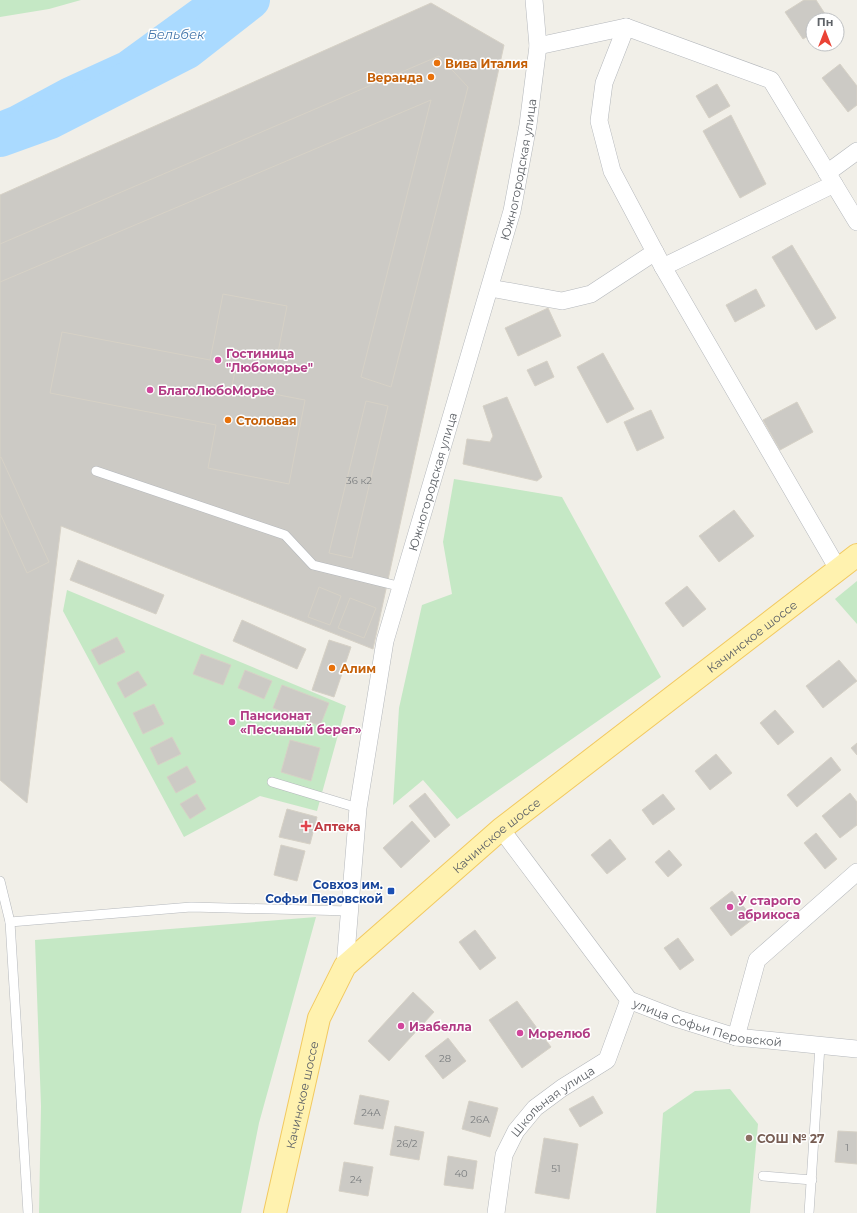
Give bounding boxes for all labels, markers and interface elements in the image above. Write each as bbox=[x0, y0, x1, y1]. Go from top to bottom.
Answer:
north arrow bbox=[805, 12, 845, 52]
text: Пн bbox=[817, 15, 833, 29]
water label: Бельбек bbox=[147, 26, 205, 42]
place label: Вива Италия bbox=[445, 56, 528, 71]
marker: Вива Италия bbox=[432, 58, 442, 68]
place label: Веранда bbox=[367, 70, 423, 85]
marker: Веранда bbox=[426, 72, 436, 82]
street label: Южногородская улица bbox=[496, 98, 539, 242]
place label: Гостиница "Любоморье" bbox=[226, 346, 313, 375]
marker: Гостиница "Любоморье" bbox=[213, 355, 223, 365]
place label: БлагоЛюбоМорье bbox=[158, 383, 275, 398]
marker: БлагоЛюбоМорье bbox=[145, 385, 155, 395]
street label: Южногородская улица bbox=[405, 410, 460, 553]
place label: Столовая bbox=[236, 413, 297, 428]
marker: Столовая bbox=[223, 415, 233, 425]
house number: 36 к2 bbox=[346, 474, 372, 487]
street label: Качинское шоссе bbox=[703, 597, 800, 676]
place label: Алим bbox=[340, 661, 376, 676]
marker: Алим bbox=[327, 663, 337, 673]
place label: Пансионат «Песчаный берег» bbox=[240, 708, 362, 737]
marker: Пансионат «Песчаный берег» bbox=[227, 717, 237, 727]
street label: Качинское шоссе bbox=[449, 794, 543, 876]
place label: Аптека bbox=[314, 819, 361, 834]
marker: Аптека bbox=[301, 821, 311, 831]
place label: Совхоз им. Софьи Перовской bbox=[265, 877, 383, 906]
marker: Совхоз им. Софьи Перовской bbox=[386, 886, 396, 896]
place label: У старого абрикоса bbox=[738, 893, 801, 922]
marker: У старого абрикоса bbox=[725, 902, 735, 912]
street label: улица Софьи Перовской bbox=[630, 995, 783, 1049]
place label: Изабелла bbox=[409, 1019, 472, 1034]
marker: Изабелла bbox=[396, 1021, 406, 1031]
place label: Морелюб bbox=[528, 1026, 590, 1041]
marker: Морелюб bbox=[515, 1028, 525, 1038]
street label: Качинское шоссе bbox=[282, 1040, 321, 1150]
house number: 28 bbox=[439, 1052, 451, 1065]
street label: Школьная улица bbox=[507, 1062, 597, 1140]
house number: 24А bbox=[361, 1106, 381, 1119]
house number: 26А bbox=[470, 1113, 490, 1126]
place label: СОШ № 27 bbox=[757, 1131, 825, 1146]
marker: СОШ № 27 bbox=[744, 1133, 754, 1143]
house number: 26/2 bbox=[397, 1137, 418, 1150]
house number: 1 bbox=[845, 1141, 849, 1154]
house number: 51 bbox=[551, 1162, 561, 1175]
house number: 40 bbox=[454, 1167, 468, 1180]
house number: 24 bbox=[350, 1173, 362, 1186]

